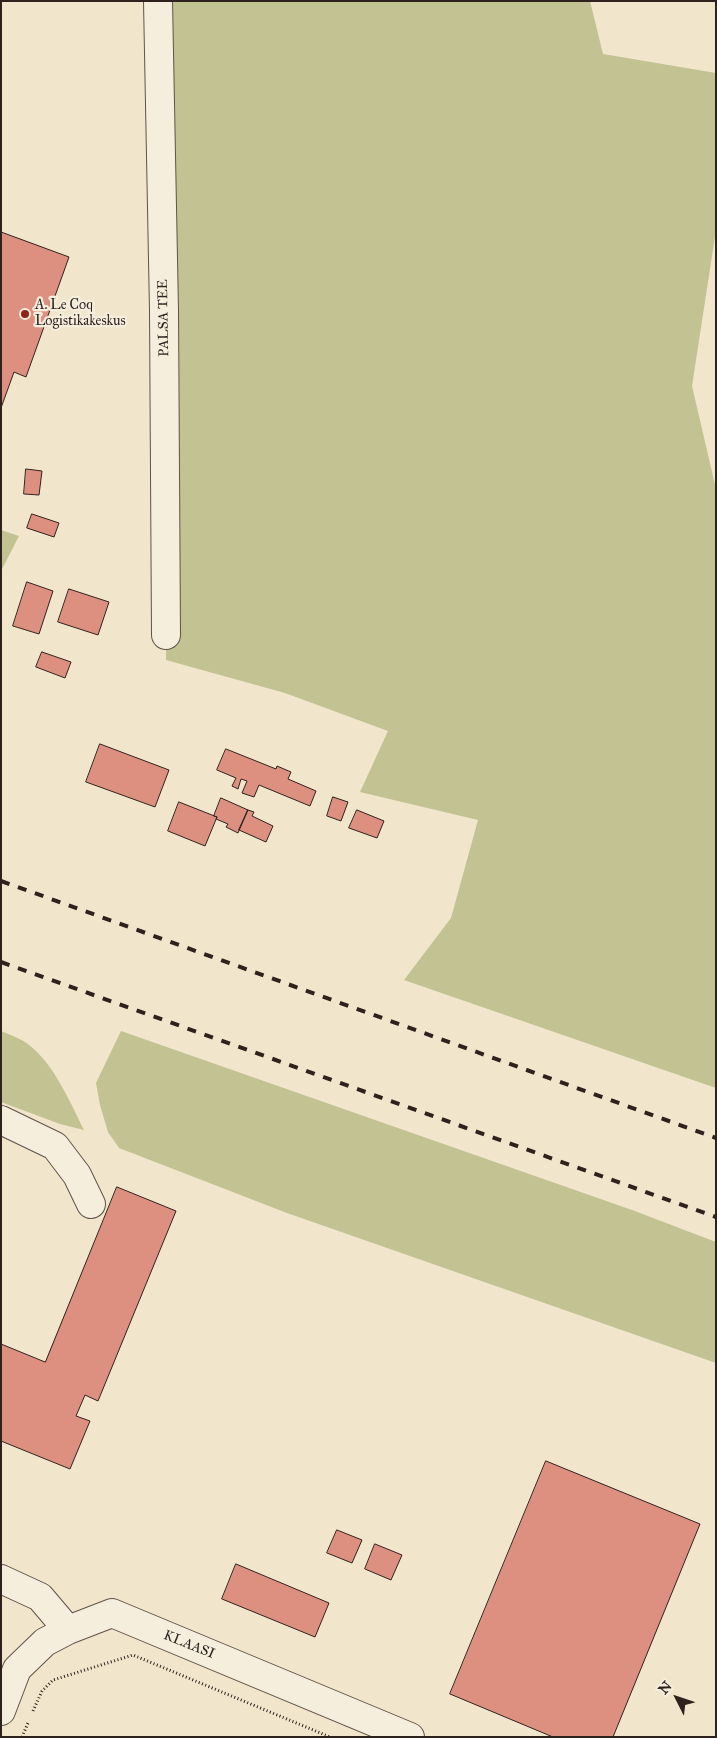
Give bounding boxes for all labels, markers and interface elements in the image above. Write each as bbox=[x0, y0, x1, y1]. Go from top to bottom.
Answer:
street label: PALSA TEE bbox=[155, 279, 173, 357]
place label: A. Le Coq Logistikakeskus bbox=[35, 298, 126, 331]
marker: A. Le Coq Logistikakeskus bbox=[19, 308, 31, 320]
street label: KLAASI bbox=[161, 1627, 217, 1663]
north arrow bbox=[652, 1673, 702, 1723]
text: N bbox=[655, 1678, 676, 1698]

